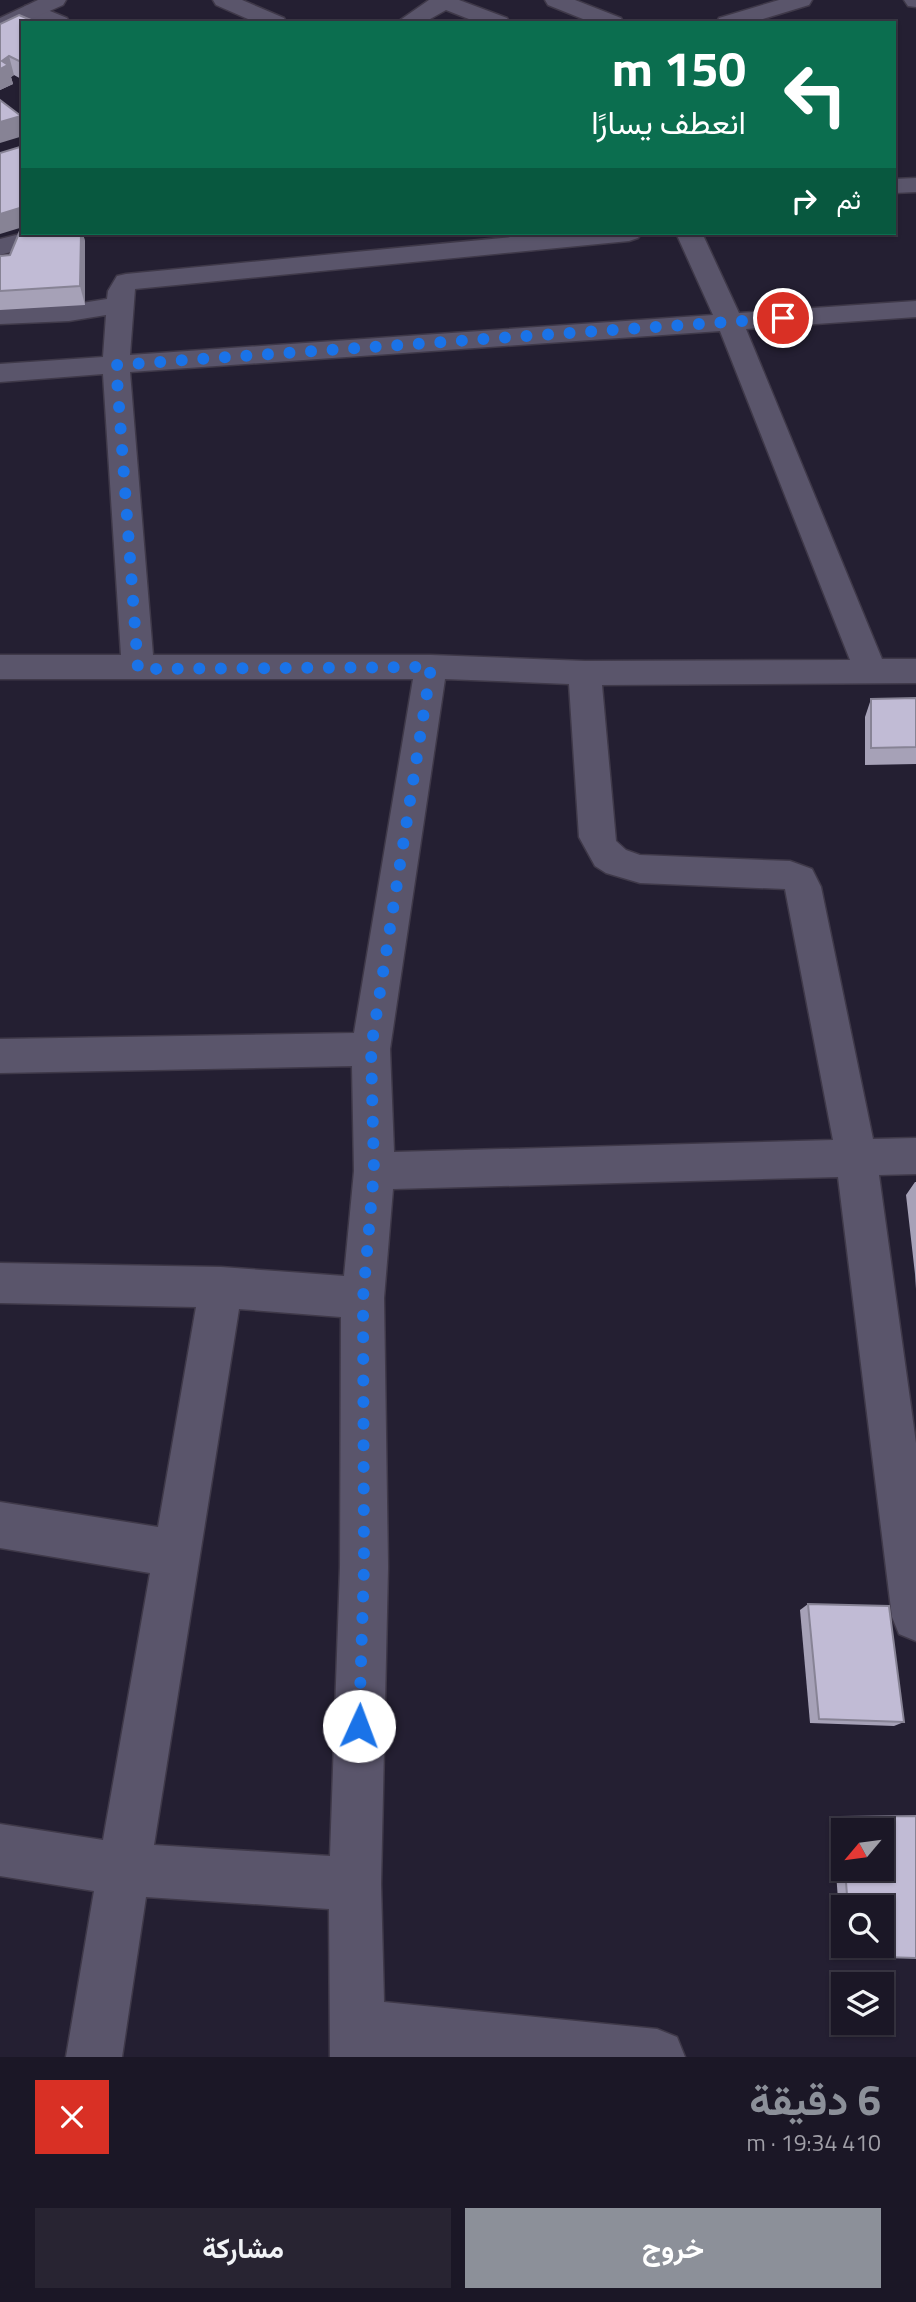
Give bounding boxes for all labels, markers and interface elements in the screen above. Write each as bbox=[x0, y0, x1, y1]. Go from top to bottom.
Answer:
text: 150 m bbox=[612, 30, 746, 105]
icon: left bbox=[770, 49, 861, 140]
text: انعطف يسارًا bbox=[591, 98, 746, 146]
text: ثم bbox=[837, 180, 861, 219]
icon: right bbox=[785, 182, 823, 220]
pin bbox=[753, 288, 813, 348]
icon: arrive bbox=[764, 299, 802, 337]
position arrow bbox=[322, 1689, 396, 1763]
north arrow bbox=[831, 1818, 894, 1881]
map controls bbox=[831, 1818, 894, 2035]
button: search bbox=[831, 1895, 894, 1958]
button: layers bbox=[831, 1972, 894, 2035]
text: 6 دقيقة bbox=[749, 2067, 881, 2131]
button: close bbox=[35, 2080, 109, 2154]
text: 410 m · 19:34 bbox=[746, 2125, 881, 2160]
button: مشاركة bbox=[35, 2208, 451, 2288]
button: خروج bbox=[465, 2208, 881, 2288]

